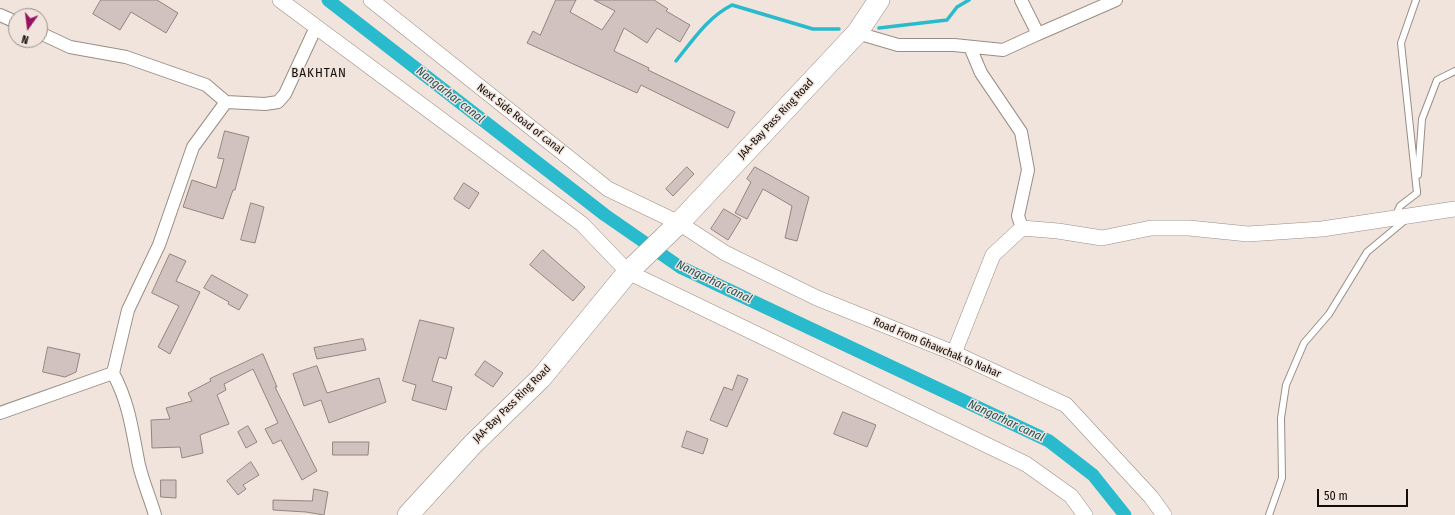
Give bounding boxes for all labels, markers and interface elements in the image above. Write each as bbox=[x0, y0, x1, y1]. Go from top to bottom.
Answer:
north arrow bbox=[8, 8, 48, 48]
text: N bbox=[20, 32, 30, 46]
water label: Nangarhar canal bbox=[413, 64, 487, 126]
district label: BAKHTAN bbox=[291, 65, 347, 81]
street label: JAA-Bay Pass Ring Road bbox=[735, 76, 817, 162]
street label: Next Side Road of canal bbox=[474, 81, 566, 157]
water label: Nangarhar canal bbox=[674, 257, 754, 307]
street label: Road From Ghawchak to Nahar bbox=[871, 315, 1003, 381]
street label: JAA-Bay Pass Ring Road bbox=[470, 362, 554, 446]
water label: Nangarhar canal bbox=[966, 397, 1046, 445]
scale bar bbox=[1319, 481, 1410, 507]
text: 50 m bbox=[1324, 489, 1348, 503]

